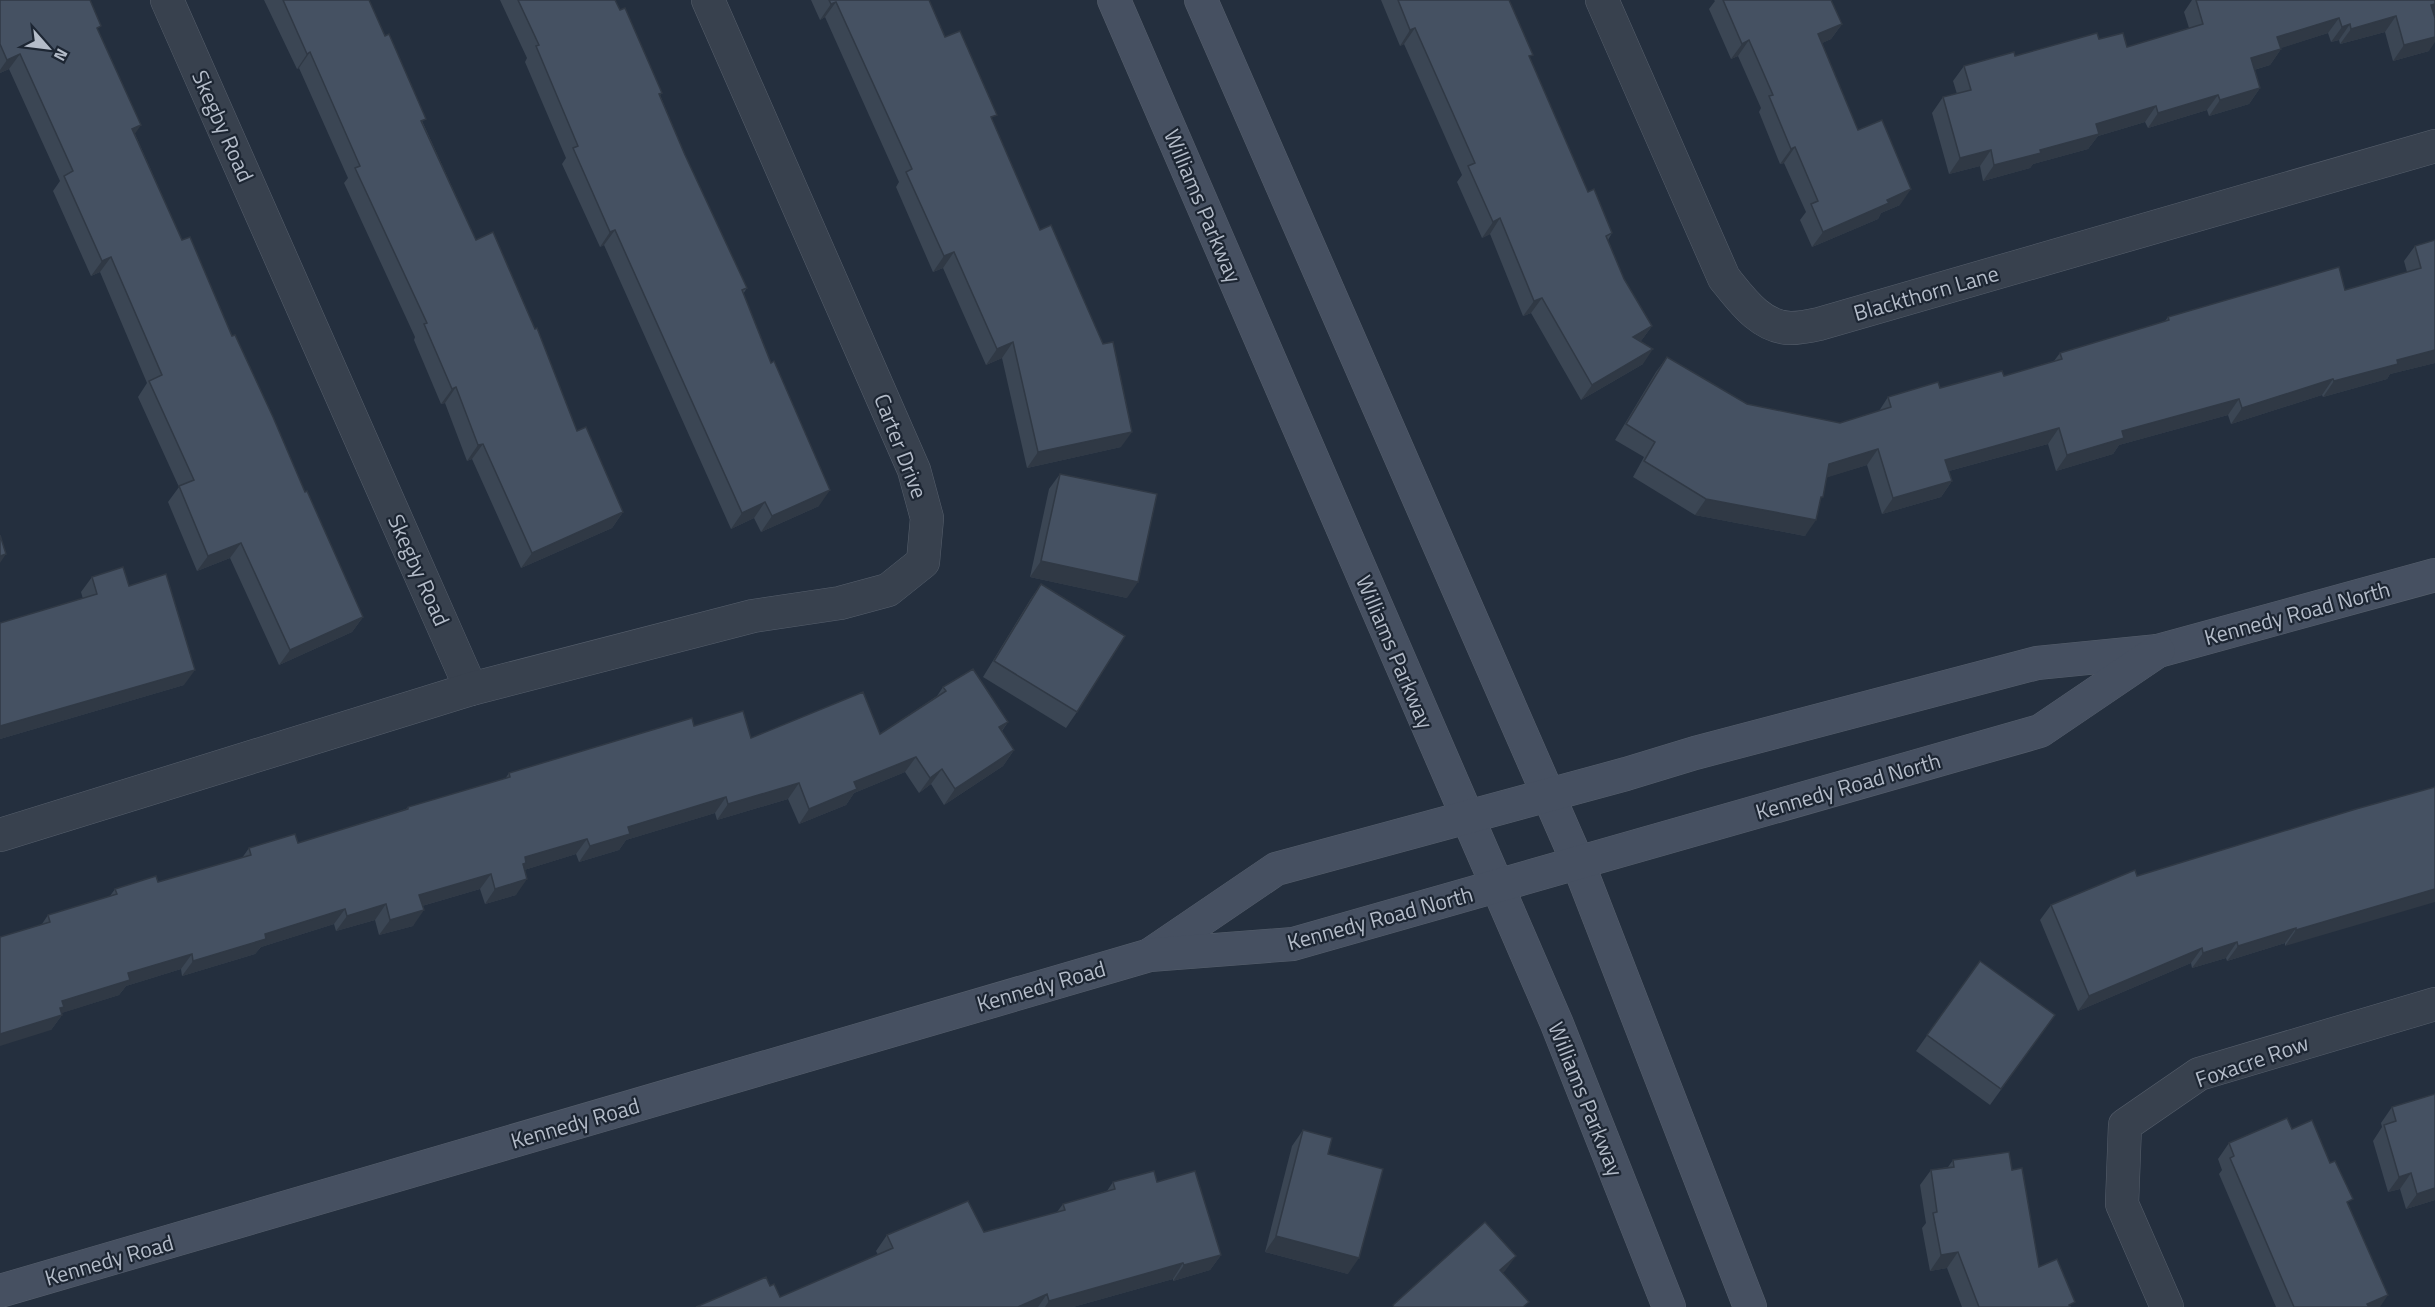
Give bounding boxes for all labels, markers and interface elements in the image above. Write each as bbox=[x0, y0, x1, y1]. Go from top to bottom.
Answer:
north arrow bbox=[18, 18, 78, 78]
text: N bbox=[48, 45, 74, 66]
street label: Skegby Road bbox=[183, 65, 263, 187]
street label: Williams Parkway bbox=[1155, 124, 1251, 289]
street label: Blackthorn Lane bbox=[1849, 256, 2003, 330]
street label: Carter Drive bbox=[865, 389, 937, 503]
street label: Skegby Road bbox=[379, 509, 459, 631]
street label: Williams Parkway bbox=[1347, 570, 1443, 735]
street label: Kennedy Road North bbox=[2200, 572, 2394, 654]
street label: Kennedy Road North bbox=[1751, 743, 1945, 829]
street label: Kennedy Road North bbox=[1283, 877, 1477, 959]
street label: Kennedy Road bbox=[972, 951, 1110, 1021]
street label: Williams Parkway bbox=[1540, 1017, 1633, 1182]
street label: Foxacre Row bbox=[2191, 1026, 2314, 1096]
street label: Kennedy Road bbox=[506, 1088, 644, 1158]
street label: Kennedy Road bbox=[40, 1225, 178, 1295]

